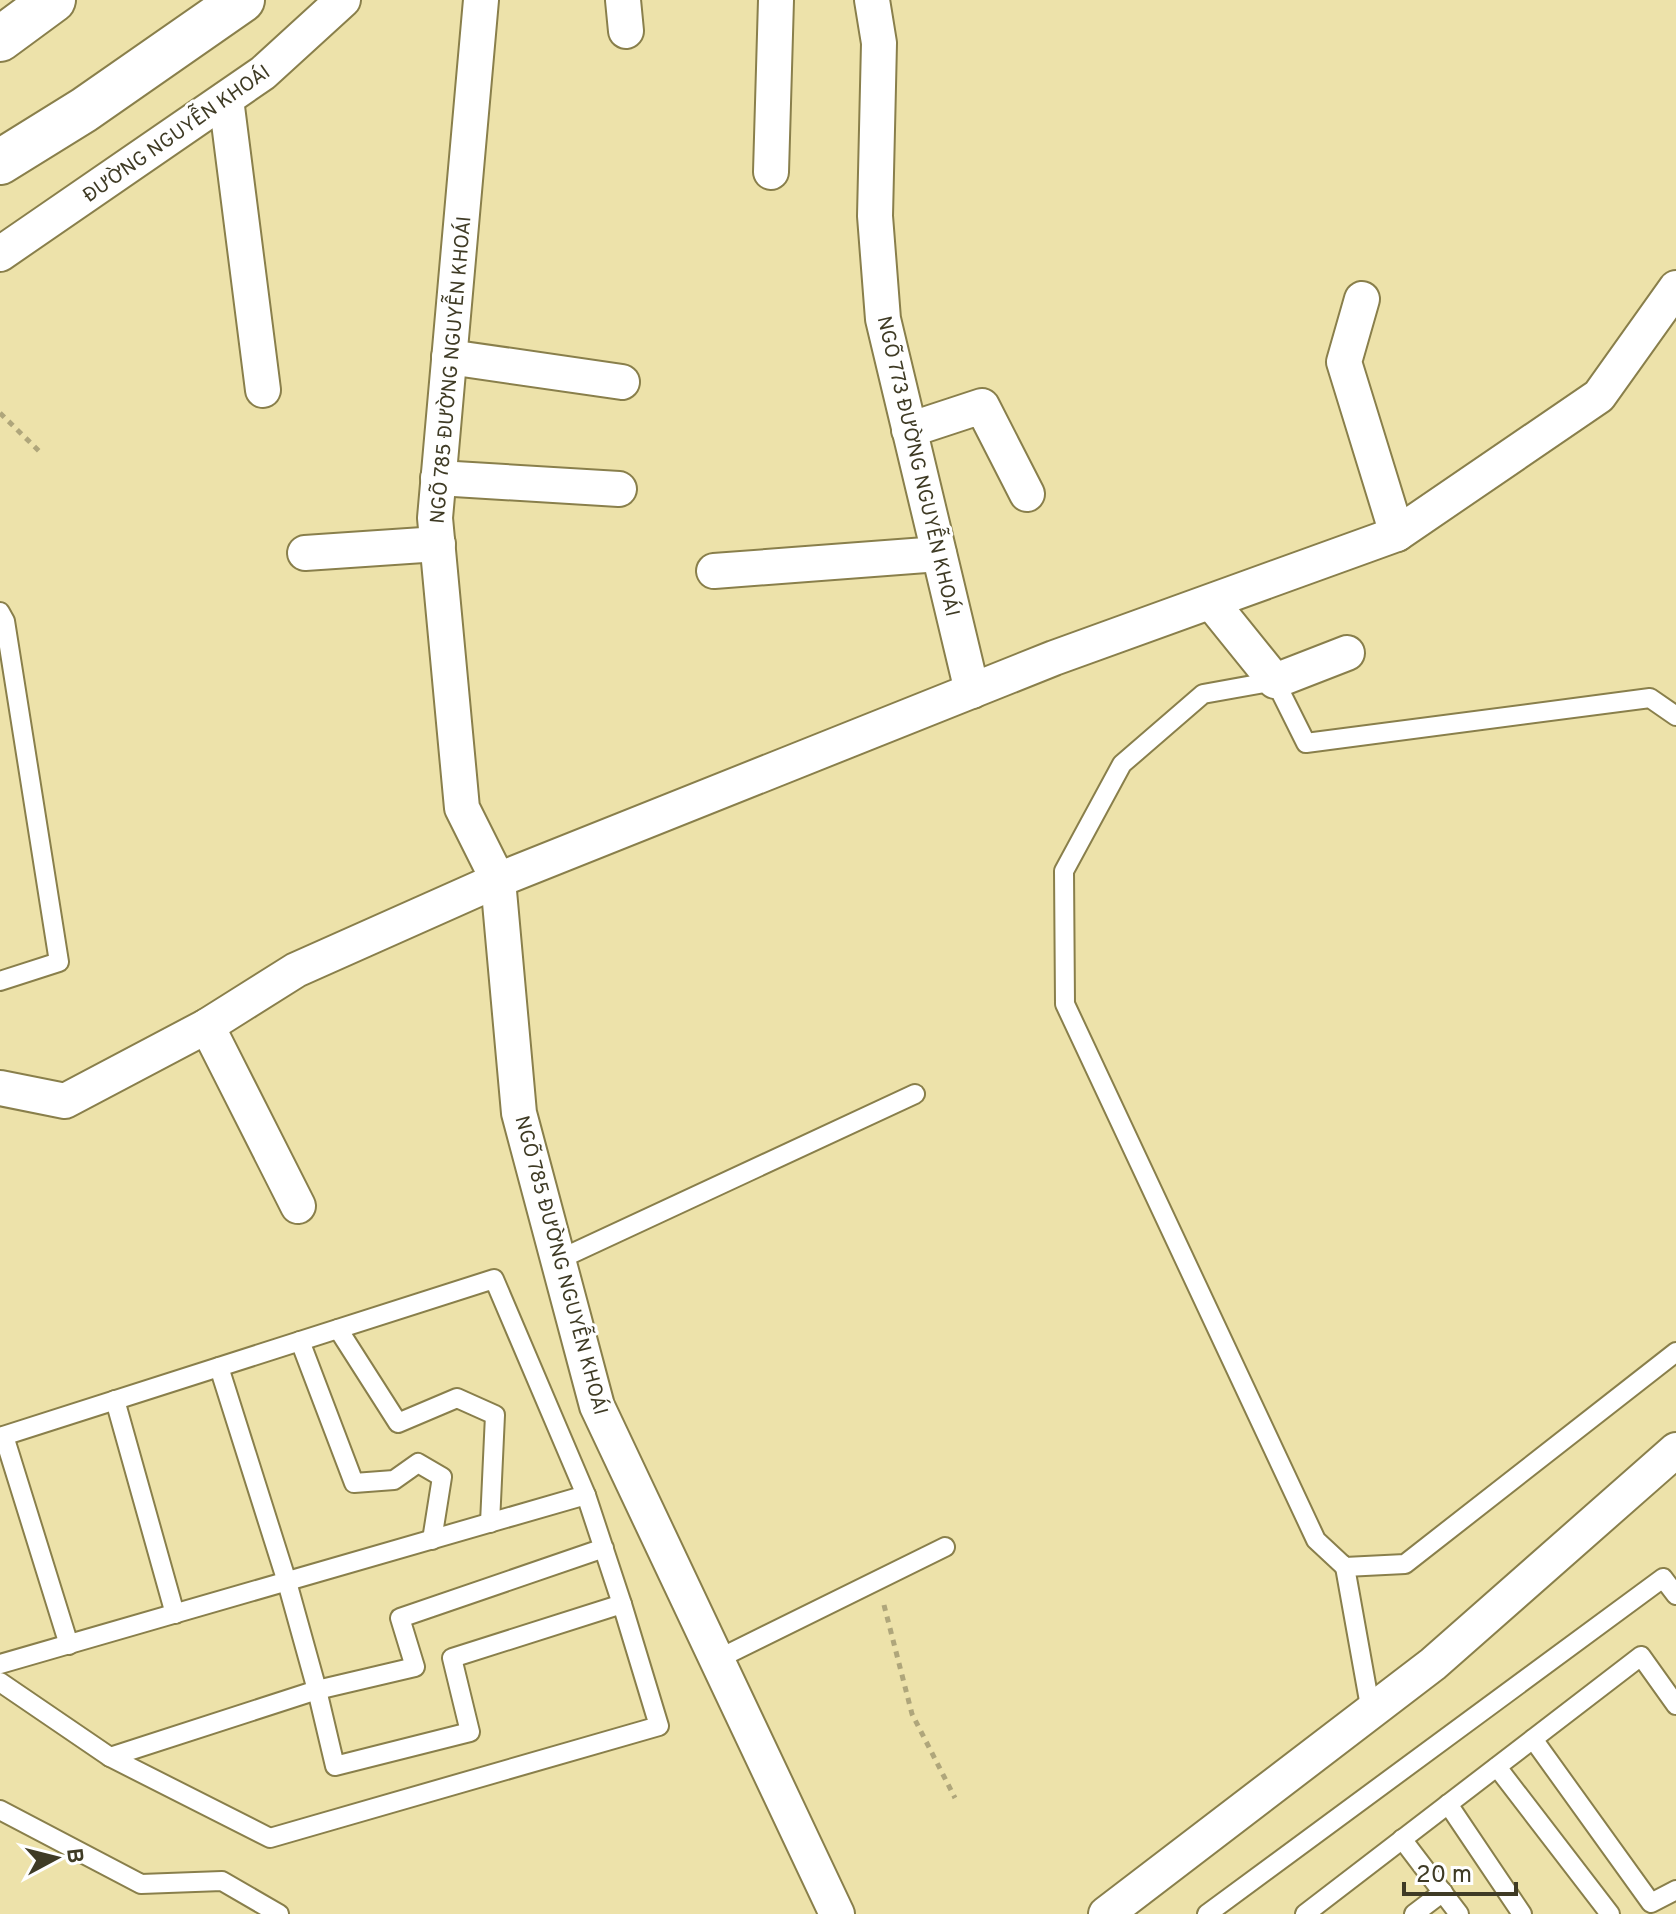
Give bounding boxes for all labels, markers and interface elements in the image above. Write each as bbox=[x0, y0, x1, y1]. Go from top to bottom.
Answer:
street label: ĐƯỜNG NGUYỄN KHOÁI bbox=[75, 55, 276, 209]
street label: NGÕ 785 ĐƯỜNG NGUYỄN KHOÁI bbox=[420, 215, 478, 525]
street label: NGÕ 773 ĐƯỜNG NGUYỄN KHOÁI bbox=[870, 312, 970, 619]
street label: NGÕ 785 ĐƯỜNG NGUYỄN KHOÁI bbox=[508, 1112, 618, 1418]
north arrow bbox=[16, 1818, 96, 1898]
scale bar bbox=[1404, 1846, 1516, 1896]
text: B bbox=[59, 1847, 88, 1865]
text: 20 m bbox=[1416, 1861, 1472, 1891]

